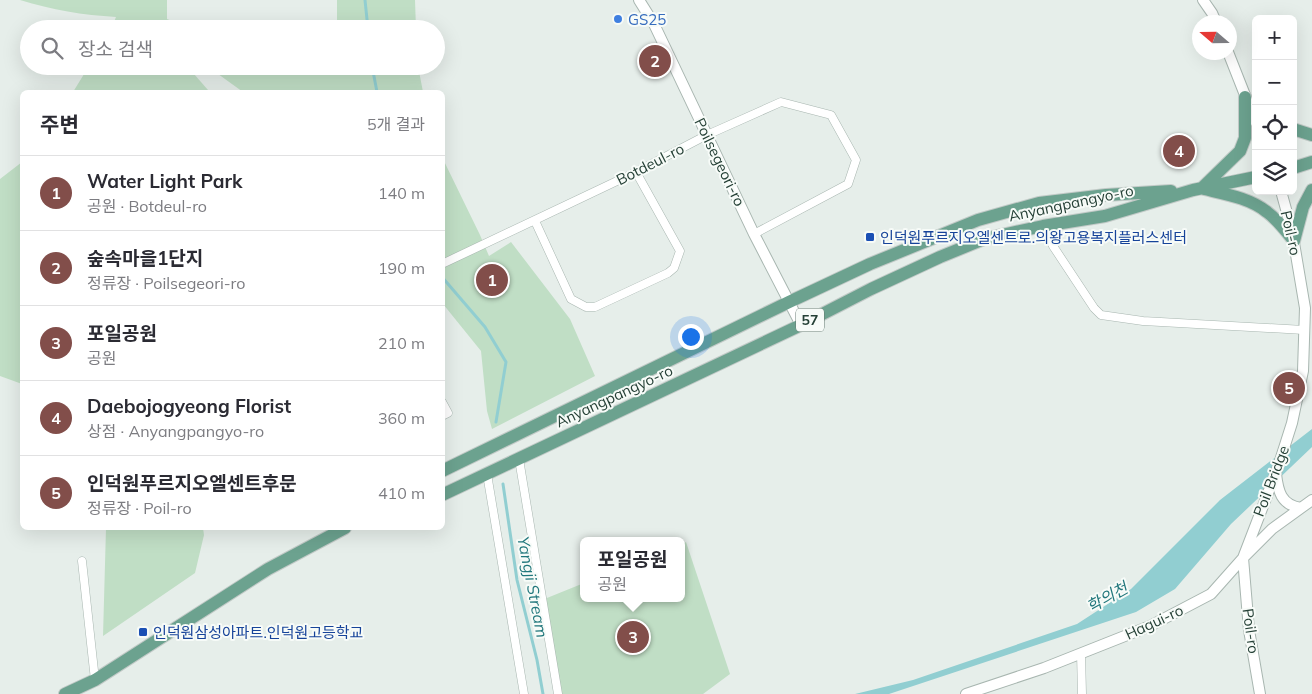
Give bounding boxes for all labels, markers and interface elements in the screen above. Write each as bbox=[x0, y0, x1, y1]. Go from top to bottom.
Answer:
place label: GS25 bbox=[628, 10, 666, 29]
marker: GS25 bbox=[612, 13, 624, 25]
north arrow bbox=[1192, 15, 1237, 60]
map controls bbox=[1252, 15, 1297, 195]
button: + bbox=[1252, 15, 1297, 60]
search box bbox=[20, 20, 445, 75]
icon: search bbox=[38, 34, 66, 62]
text: 장소 검색 bbox=[78, 37, 153, 61]
pin: 2 bbox=[639, 42, 671, 80]
button: − bbox=[1252, 60, 1297, 105]
button: locate bbox=[1252, 105, 1297, 150]
text: 주변 bbox=[40, 111, 79, 137]
text: 5개 결과 bbox=[367, 114, 425, 134]
street label: Poilsegeori-ro bbox=[690, 115, 750, 209]
pin: 4 bbox=[1163, 132, 1195, 170]
street label: Botdeul-ro bbox=[613, 139, 687, 189]
button: layers bbox=[1252, 150, 1297, 195]
text: Water Light Park bbox=[87, 169, 242, 193]
street label: Anyangpangyo-ro bbox=[1007, 180, 1135, 226]
text: 1 bbox=[51, 183, 61, 203]
text: 140 m bbox=[378, 183, 425, 203]
text: 공원 · Botdeul-ro bbox=[87, 196, 207, 216]
street label: Poil-ro bbox=[1277, 209, 1305, 257]
place label: 인덕원푸르지오엘센트로.의왕고용복지플러스센터 bbox=[880, 228, 1187, 247]
marker: 인덕원푸르지오엘센트로.의왕고용복지플러스센터 bbox=[864, 231, 876, 243]
text: 숲속마을1단지 bbox=[87, 246, 203, 270]
text: 2 bbox=[51, 258, 61, 278]
text: 190 m bbox=[378, 258, 425, 278]
pin: 1 bbox=[476, 261, 508, 299]
text: 정류장 · Poilsegeori-ro bbox=[87, 273, 245, 293]
road number: 57 bbox=[796, 308, 824, 332]
text: 포일공원 bbox=[87, 321, 157, 345]
your location bbox=[678, 324, 704, 350]
text: 3 bbox=[51, 333, 61, 353]
text: 210 m bbox=[378, 333, 425, 353]
text: 공원 bbox=[87, 348, 116, 368]
street label: Anyangpangyo-ro bbox=[552, 361, 676, 431]
pin: 5 bbox=[1273, 369, 1305, 407]
text: Daebojogyeong Florist bbox=[87, 394, 291, 418]
text: 4 bbox=[51, 408, 61, 428]
text: 360 m bbox=[378, 408, 425, 428]
text: 상점 · Anyangpangyo-ro bbox=[87, 421, 264, 441]
street label: Poil Bridge bbox=[1249, 443, 1293, 519]
text: 인덕원푸르지오엘센트후문 bbox=[87, 471, 297, 495]
text: 5 bbox=[51, 483, 61, 503]
text: 410 m bbox=[378, 483, 425, 503]
text: 정류장 · Poil-ro bbox=[87, 498, 192, 518]
water label: Yangji Stream bbox=[513, 535, 553, 639]
popup bbox=[580, 537, 685, 602]
text: 포일공원 bbox=[598, 547, 667, 571]
text: 공원 bbox=[598, 574, 627, 594]
water label: 학의천 bbox=[1083, 576, 1133, 616]
street label: Hagui-ro bbox=[1122, 600, 1186, 644]
street label: Poil-ro bbox=[1238, 607, 1264, 655]
pin: 3 bbox=[617, 618, 649, 656]
place label: 인덕원삼성아파트.인덕원고등학교 bbox=[153, 623, 363, 642]
marker: 인덕원삼성아파트.인덕원고등학교 bbox=[137, 626, 149, 638]

